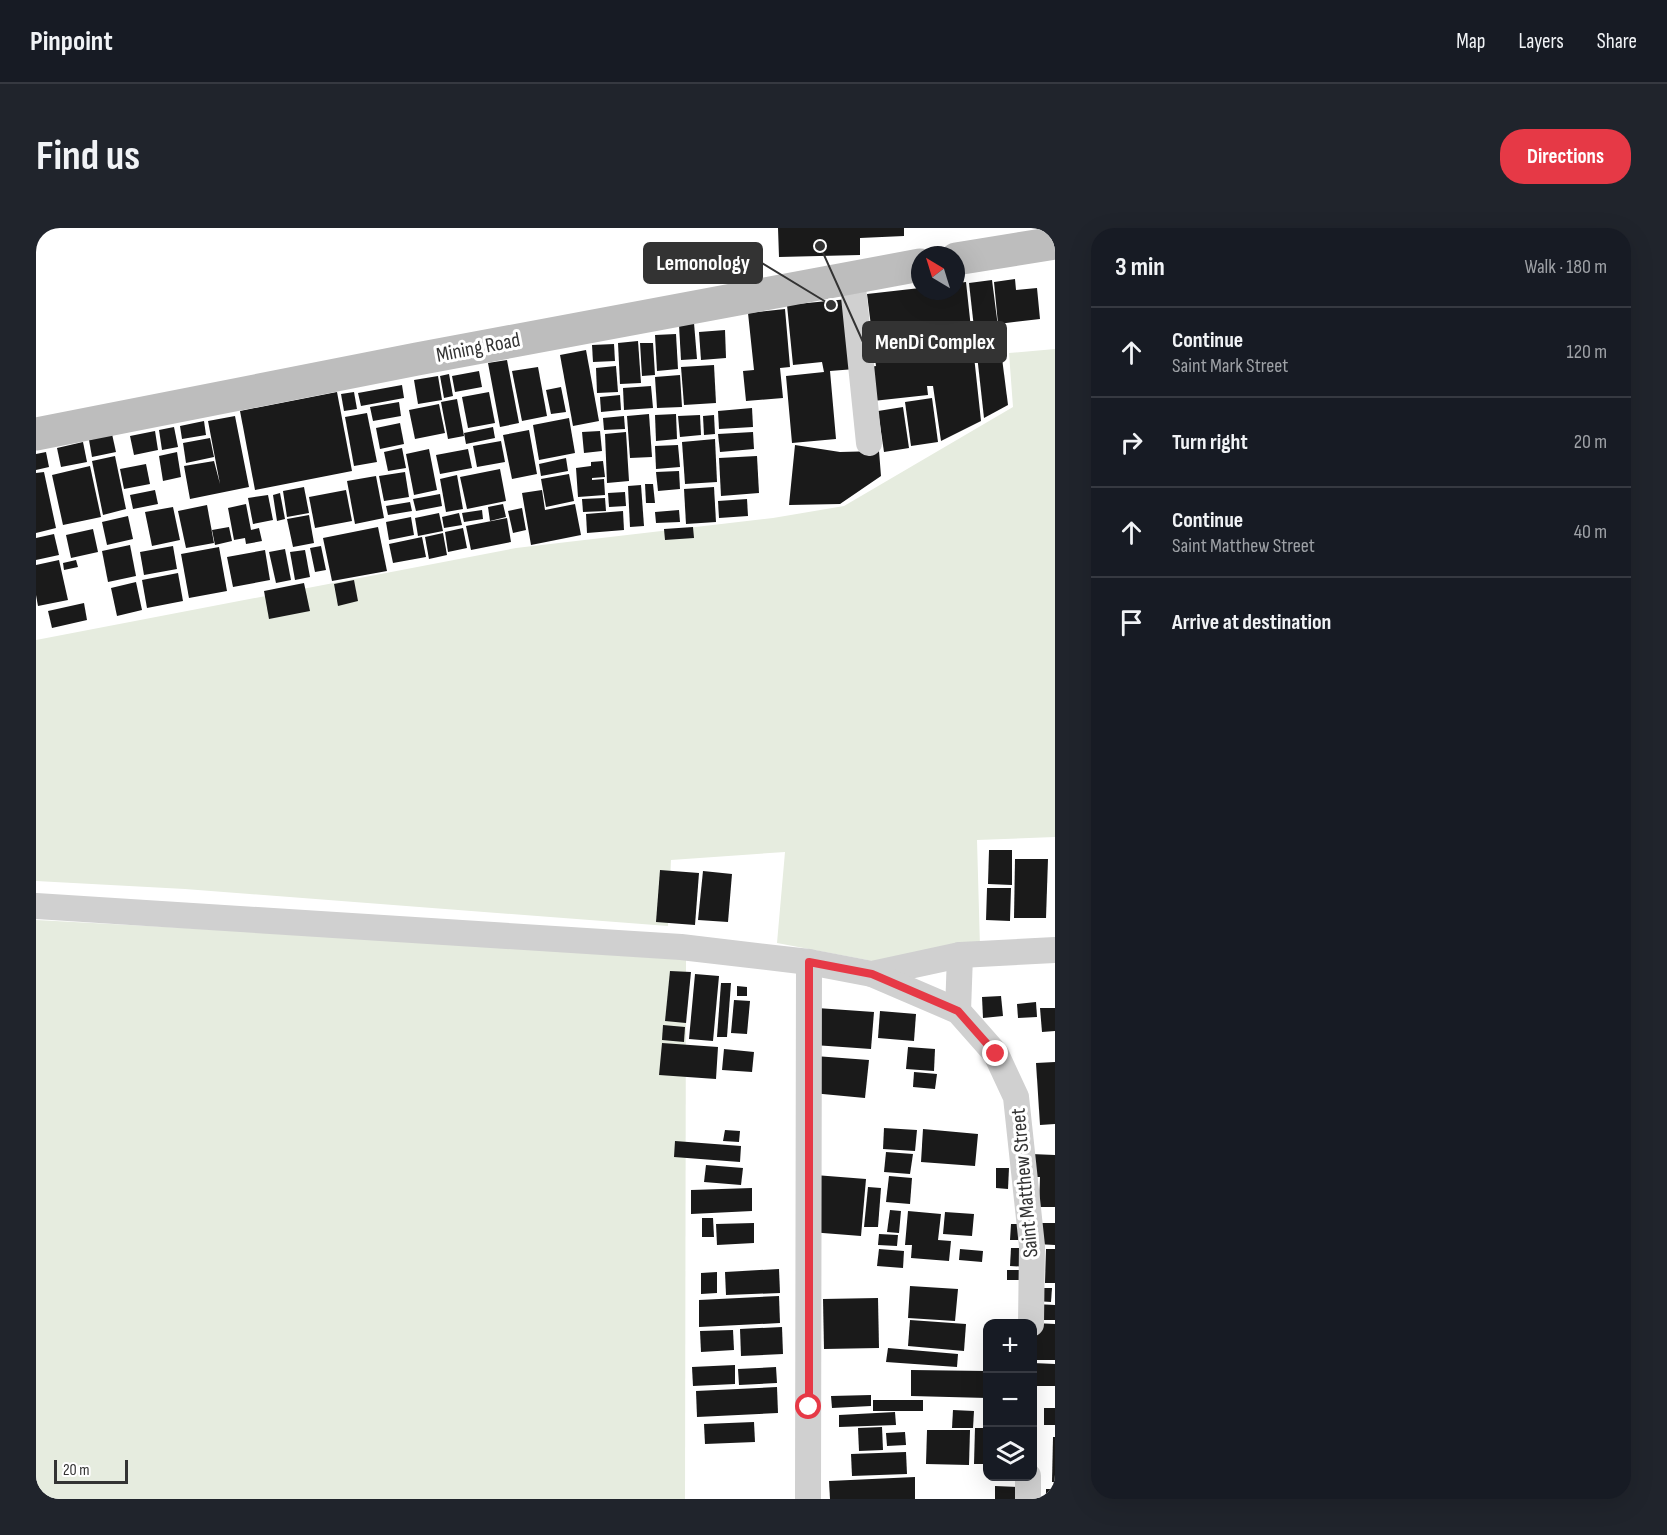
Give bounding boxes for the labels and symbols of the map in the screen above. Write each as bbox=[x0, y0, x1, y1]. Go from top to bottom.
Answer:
callout: Lemonology bbox=[644, 243, 762, 283]
north arrow bbox=[911, 246, 965, 300]
text: Lemonology bbox=[656, 250, 750, 277]
callout: MenDi Complex bbox=[863, 322, 1006, 362]
street label: Mining Road bbox=[434, 327, 522, 368]
text: MenDi Complex bbox=[875, 329, 995, 356]
route end bbox=[982, 1040, 1008, 1066]
street label: Saint Matthew Street bbox=[1006, 1107, 1043, 1259]
route start bbox=[795, 1393, 821, 1419]
scale bar bbox=[54, 1457, 128, 1484]

